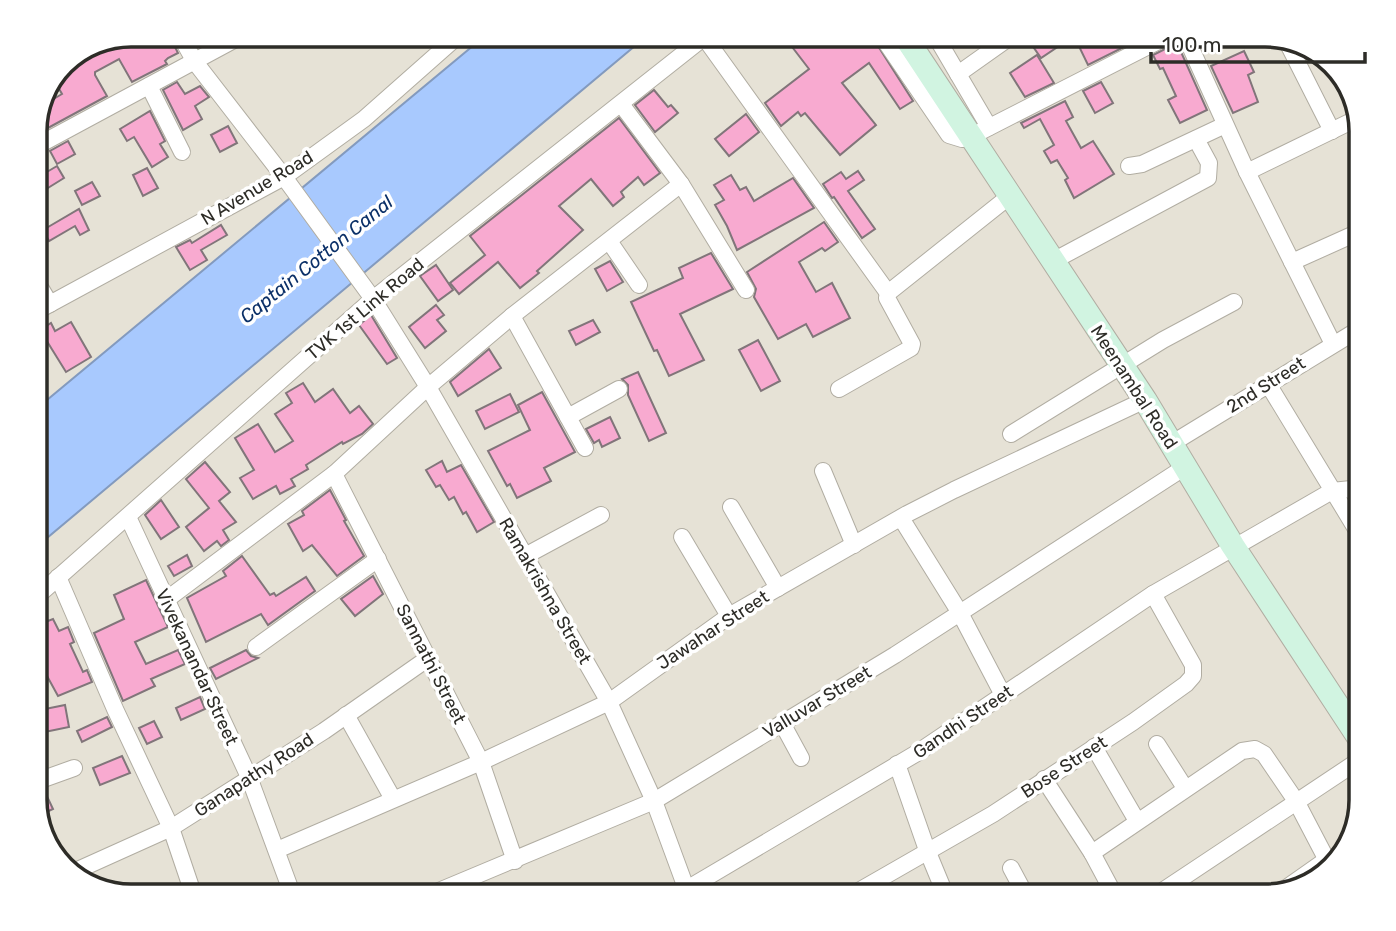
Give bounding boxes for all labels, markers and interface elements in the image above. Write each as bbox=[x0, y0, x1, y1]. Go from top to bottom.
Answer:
scale bar bbox=[1151, 21, 1364, 65]
text: 100 m bbox=[1162, 32, 1221, 57]
street label: N Avenue Road bbox=[197, 146, 317, 230]
water label: Captain Cotton Canal bbox=[235, 190, 398, 328]
street label: TVK 1st Link Road bbox=[302, 253, 428, 365]
street label: Meenambal Road bbox=[1086, 321, 1182, 453]
street label: 2nd Street bbox=[1223, 352, 1309, 418]
street label: Ramakrishna Street bbox=[494, 514, 596, 668]
street label: Vivekanandar Street bbox=[151, 585, 243, 749]
street label: Jawahar Street bbox=[653, 586, 773, 674]
street label: Sannathi Street bbox=[391, 600, 471, 728]
street label: Valluvar Street bbox=[759, 661, 875, 743]
street label: Gandhi Street bbox=[909, 681, 1017, 763]
street label: Ganapathy Road bbox=[190, 728, 318, 822]
street label: Bose Street bbox=[1017, 731, 1111, 803]

